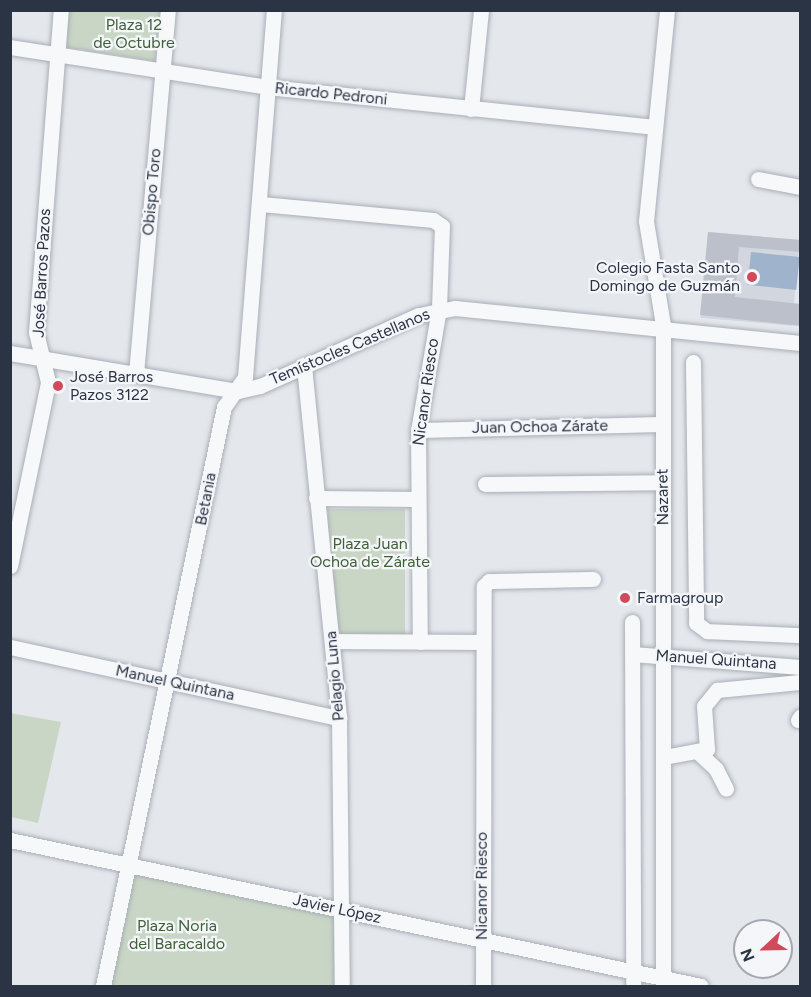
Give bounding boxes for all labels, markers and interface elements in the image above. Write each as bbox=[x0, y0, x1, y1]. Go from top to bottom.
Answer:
park label: Plaza 12 de Octubre bbox=[93, 15, 175, 53]
street label: Ricardo Pedroni bbox=[274, 79, 388, 109]
street label: Obispo Toro bbox=[139, 148, 165, 236]
street label: José Barros Pazos bbox=[29, 208, 55, 338]
place label: Colegio Fasta Santo Domingo de Guzmán bbox=[589, 258, 740, 296]
marker: Colegio Fasta Santo Domingo de Guzmán bbox=[745, 270, 759, 284]
street label: Temístocles Castellanos bbox=[267, 305, 433, 389]
street label: Nicanor Riesco bbox=[409, 337, 443, 447]
place label: José Barros Pazos 3122 bbox=[70, 367, 153, 405]
marker: José Barros Pazos 3122 bbox=[51, 379, 65, 393]
street label: Juan Ochoa Zárate bbox=[472, 416, 608, 438]
street label: Nazaret bbox=[653, 468, 673, 526]
street label: Betania bbox=[191, 471, 221, 527]
park label: Plaza Juan Ochoa de Zárate bbox=[310, 534, 430, 572]
place label: Farmagroup bbox=[637, 588, 723, 608]
marker: Farmagroup bbox=[618, 591, 632, 605]
street label: Pelagio Luna bbox=[322, 630, 348, 722]
street label: Manuel Quintana bbox=[655, 646, 777, 674]
street label: Manuel Quintana bbox=[114, 661, 236, 705]
street label: Nicanor Riesco bbox=[472, 832, 492, 940]
street label: Javier López bbox=[291, 890, 383, 928]
park label: Plaza Noria del Baracaldo bbox=[129, 916, 225, 954]
north arrow bbox=[733, 919, 793, 979]
text: N bbox=[737, 946, 759, 964]

